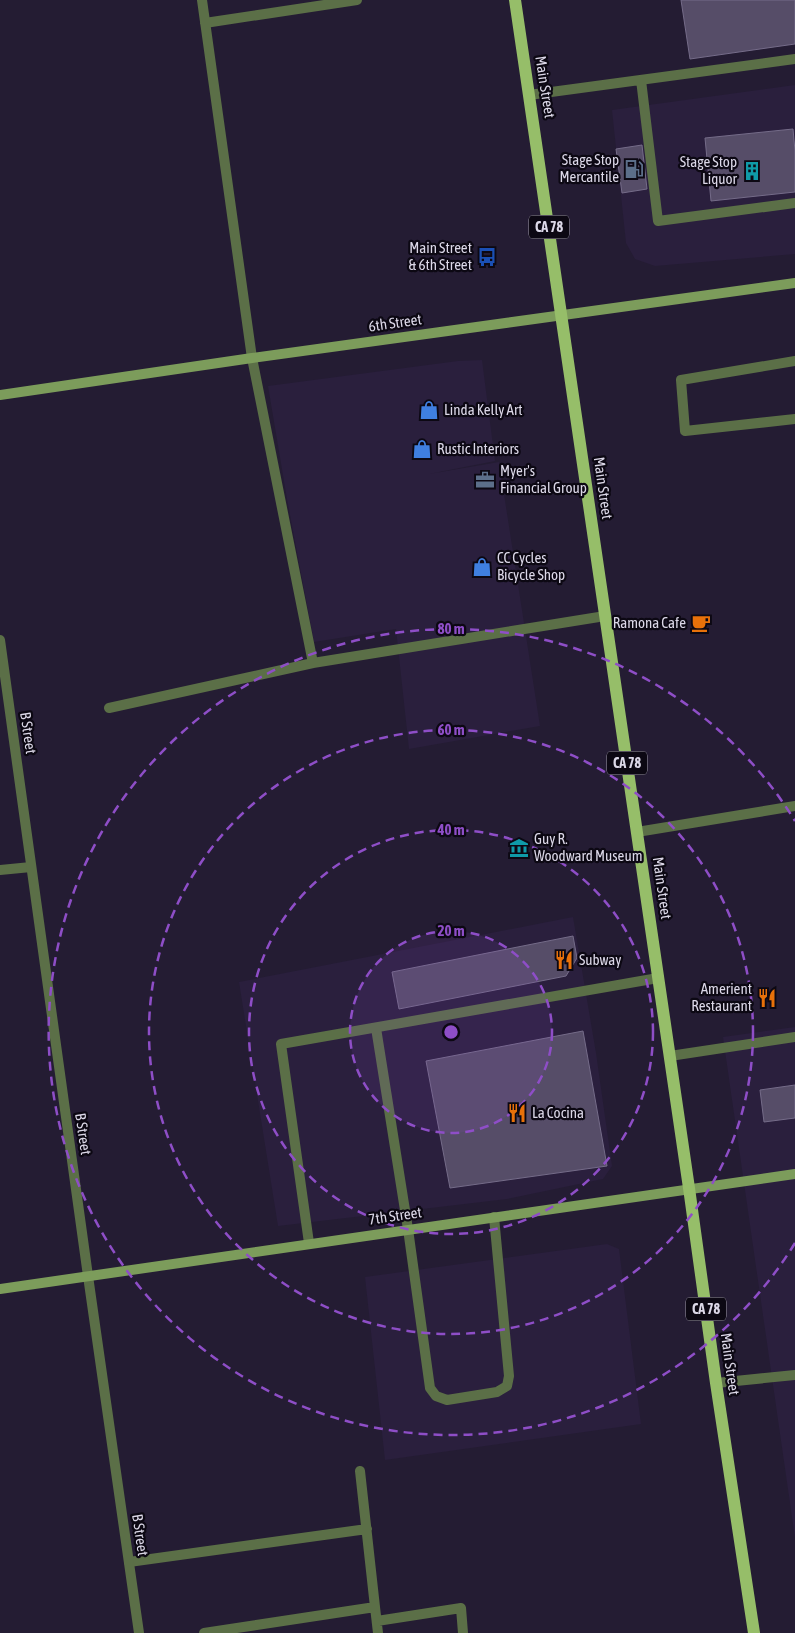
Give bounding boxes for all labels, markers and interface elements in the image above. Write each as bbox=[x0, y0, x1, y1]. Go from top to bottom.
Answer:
street label: Main Street bbox=[532, 55, 559, 119]
place label: Stage Stop Mercantile bbox=[560, 151, 619, 185]
place label: Stage Stop Liquor bbox=[680, 153, 738, 187]
fuel station icon: Stage Stop Mercantile bbox=[623, 158, 645, 180]
building icon: Stage Stop Liquor bbox=[741, 160, 763, 182]
road number: CA 78 bbox=[529, 216, 569, 238]
place label: Main Street & 6th Street bbox=[409, 239, 472, 273]
bus stop icon: Main Street & 6th Street bbox=[476, 246, 498, 268]
street label: 6th Street bbox=[367, 310, 423, 335]
shop icon: Linda Kelly Art bbox=[418, 399, 440, 421]
place label: Linda Kelly Art bbox=[444, 401, 523, 418]
shop icon: Rustic Interiors bbox=[411, 438, 433, 460]
place label: Rustic Interiors bbox=[437, 440, 519, 457]
street label: Main Street bbox=[591, 456, 616, 520]
place label: Myer's Financial Group bbox=[500, 462, 587, 496]
office icon: Myer's Financial Group bbox=[474, 469, 496, 491]
place label: CC Cycles Bicycle Shop bbox=[497, 549, 565, 583]
shop icon: CC Cycles Bicycle Shop bbox=[471, 556, 493, 578]
cafe icon: Ramona Cafe bbox=[690, 612, 712, 634]
place label: Ramona Cafe bbox=[613, 614, 686, 631]
text: 80 m bbox=[438, 620, 465, 637]
street label: B Street bbox=[17, 711, 40, 755]
text: 60 m bbox=[438, 721, 465, 738]
road number: CA 78 bbox=[607, 751, 647, 774]
text: 40 m bbox=[437, 821, 465, 838]
place label: Guy R. Woodward Museum bbox=[534, 830, 642, 864]
museum icon: Guy R. Woodward Museum bbox=[508, 837, 530, 859]
street label: Main Street bbox=[650, 856, 675, 920]
text: 20 m bbox=[438, 922, 465, 939]
restaurant icon: Subway bbox=[553, 949, 575, 971]
place label: Subway bbox=[579, 951, 621, 968]
place label: Amerient Restaurant bbox=[691, 980, 752, 1014]
restaurant icon: Amerient Restaurant bbox=[756, 987, 778, 1009]
centre of rings bbox=[442, 1023, 460, 1041]
restaurant icon: La Cocina bbox=[506, 1102, 528, 1124]
place label: La Cocina bbox=[532, 1104, 584, 1121]
street label: B Street bbox=[72, 1112, 95, 1156]
street label: 7th Street bbox=[367, 1203, 423, 1228]
road number: CA 78 bbox=[686, 1298, 726, 1320]
street label: Main Street bbox=[718, 1332, 743, 1396]
street label: B Street bbox=[129, 1513, 152, 1557]

